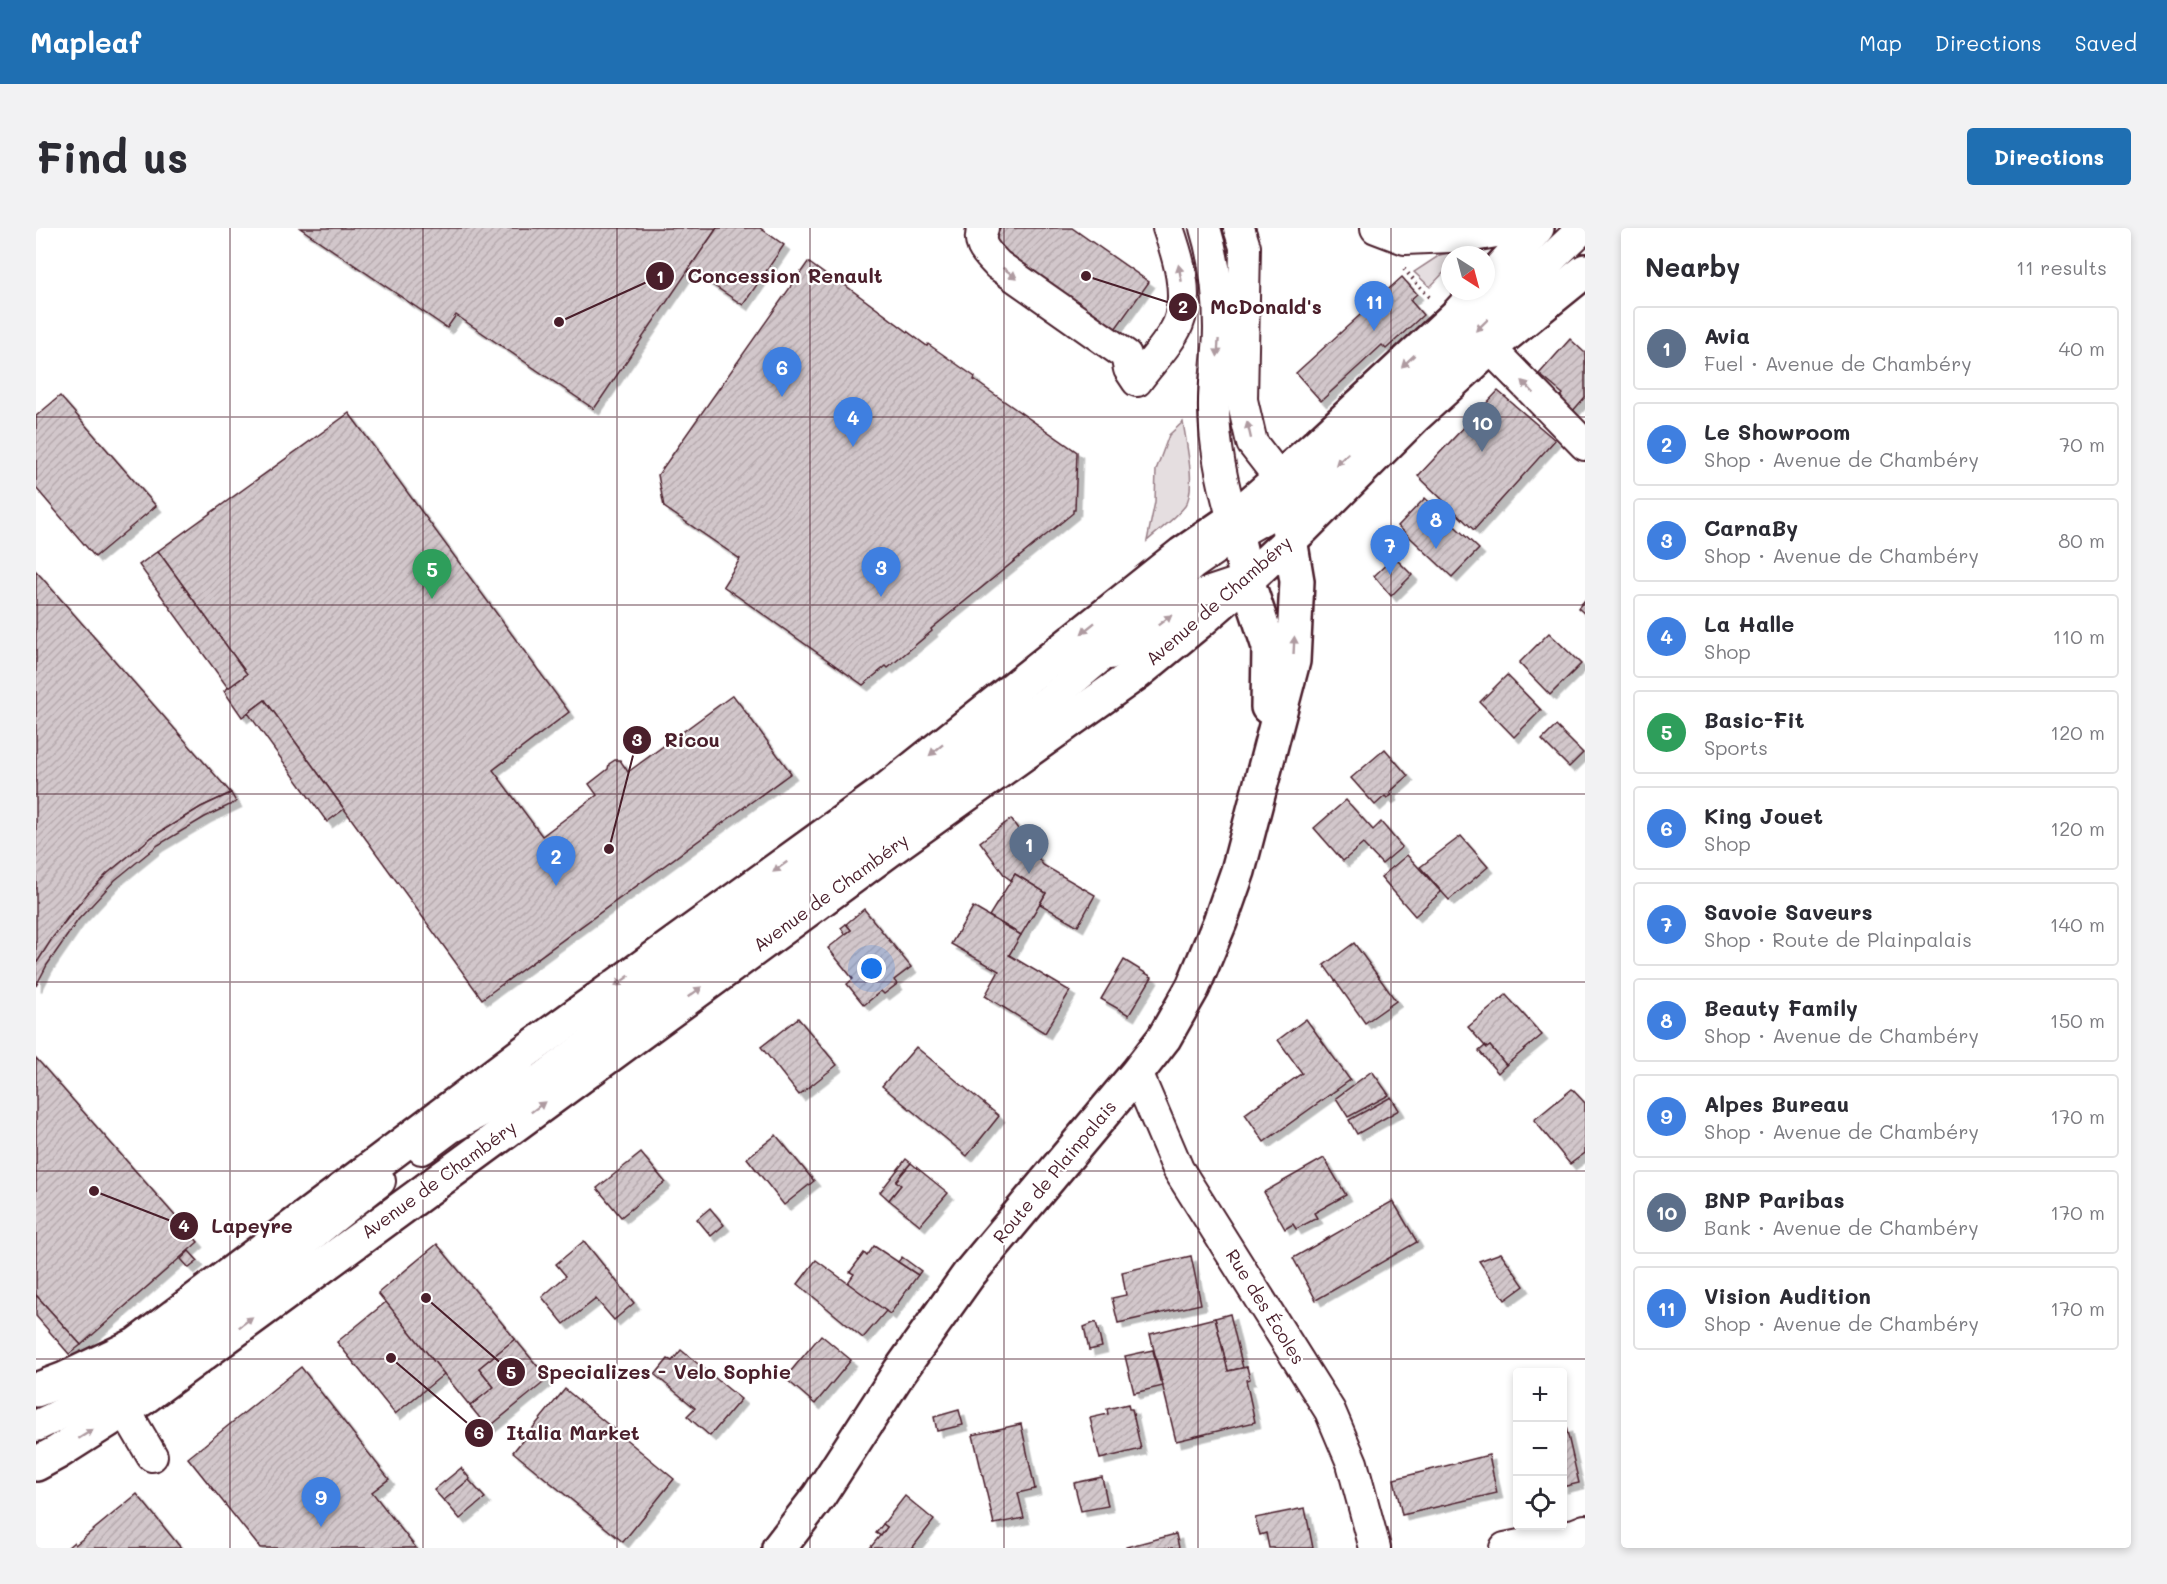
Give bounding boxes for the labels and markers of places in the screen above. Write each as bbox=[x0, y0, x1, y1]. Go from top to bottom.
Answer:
callout: Concession Renault bbox=[645, 257, 895, 295]
pin: 11 bbox=[1354, 282, 1394, 331]
callout: McDonald's bbox=[1168, 288, 1334, 326]
pin: 6 bbox=[762, 348, 802, 397]
pin: 4 bbox=[834, 398, 872, 447]
pin: 10 bbox=[1462, 402, 1502, 452]
pin: 8 bbox=[1416, 500, 1456, 549]
pin: 7 bbox=[1370, 526, 1410, 575]
pin: 3 bbox=[862, 548, 900, 597]
pin: 5 bbox=[412, 550, 452, 599]
callout: Ricou bbox=[622, 721, 732, 759]
pin: 1 bbox=[1010, 824, 1048, 874]
pin: 2 bbox=[536, 836, 576, 886]
callout: Lapeyre bbox=[169, 1207, 304, 1245]
callout: Specializes - Velo Sophie bbox=[496, 1353, 803, 1391]
callout: Italia Market bbox=[464, 1414, 652, 1452]
pin: 9 bbox=[302, 1478, 340, 1527]

